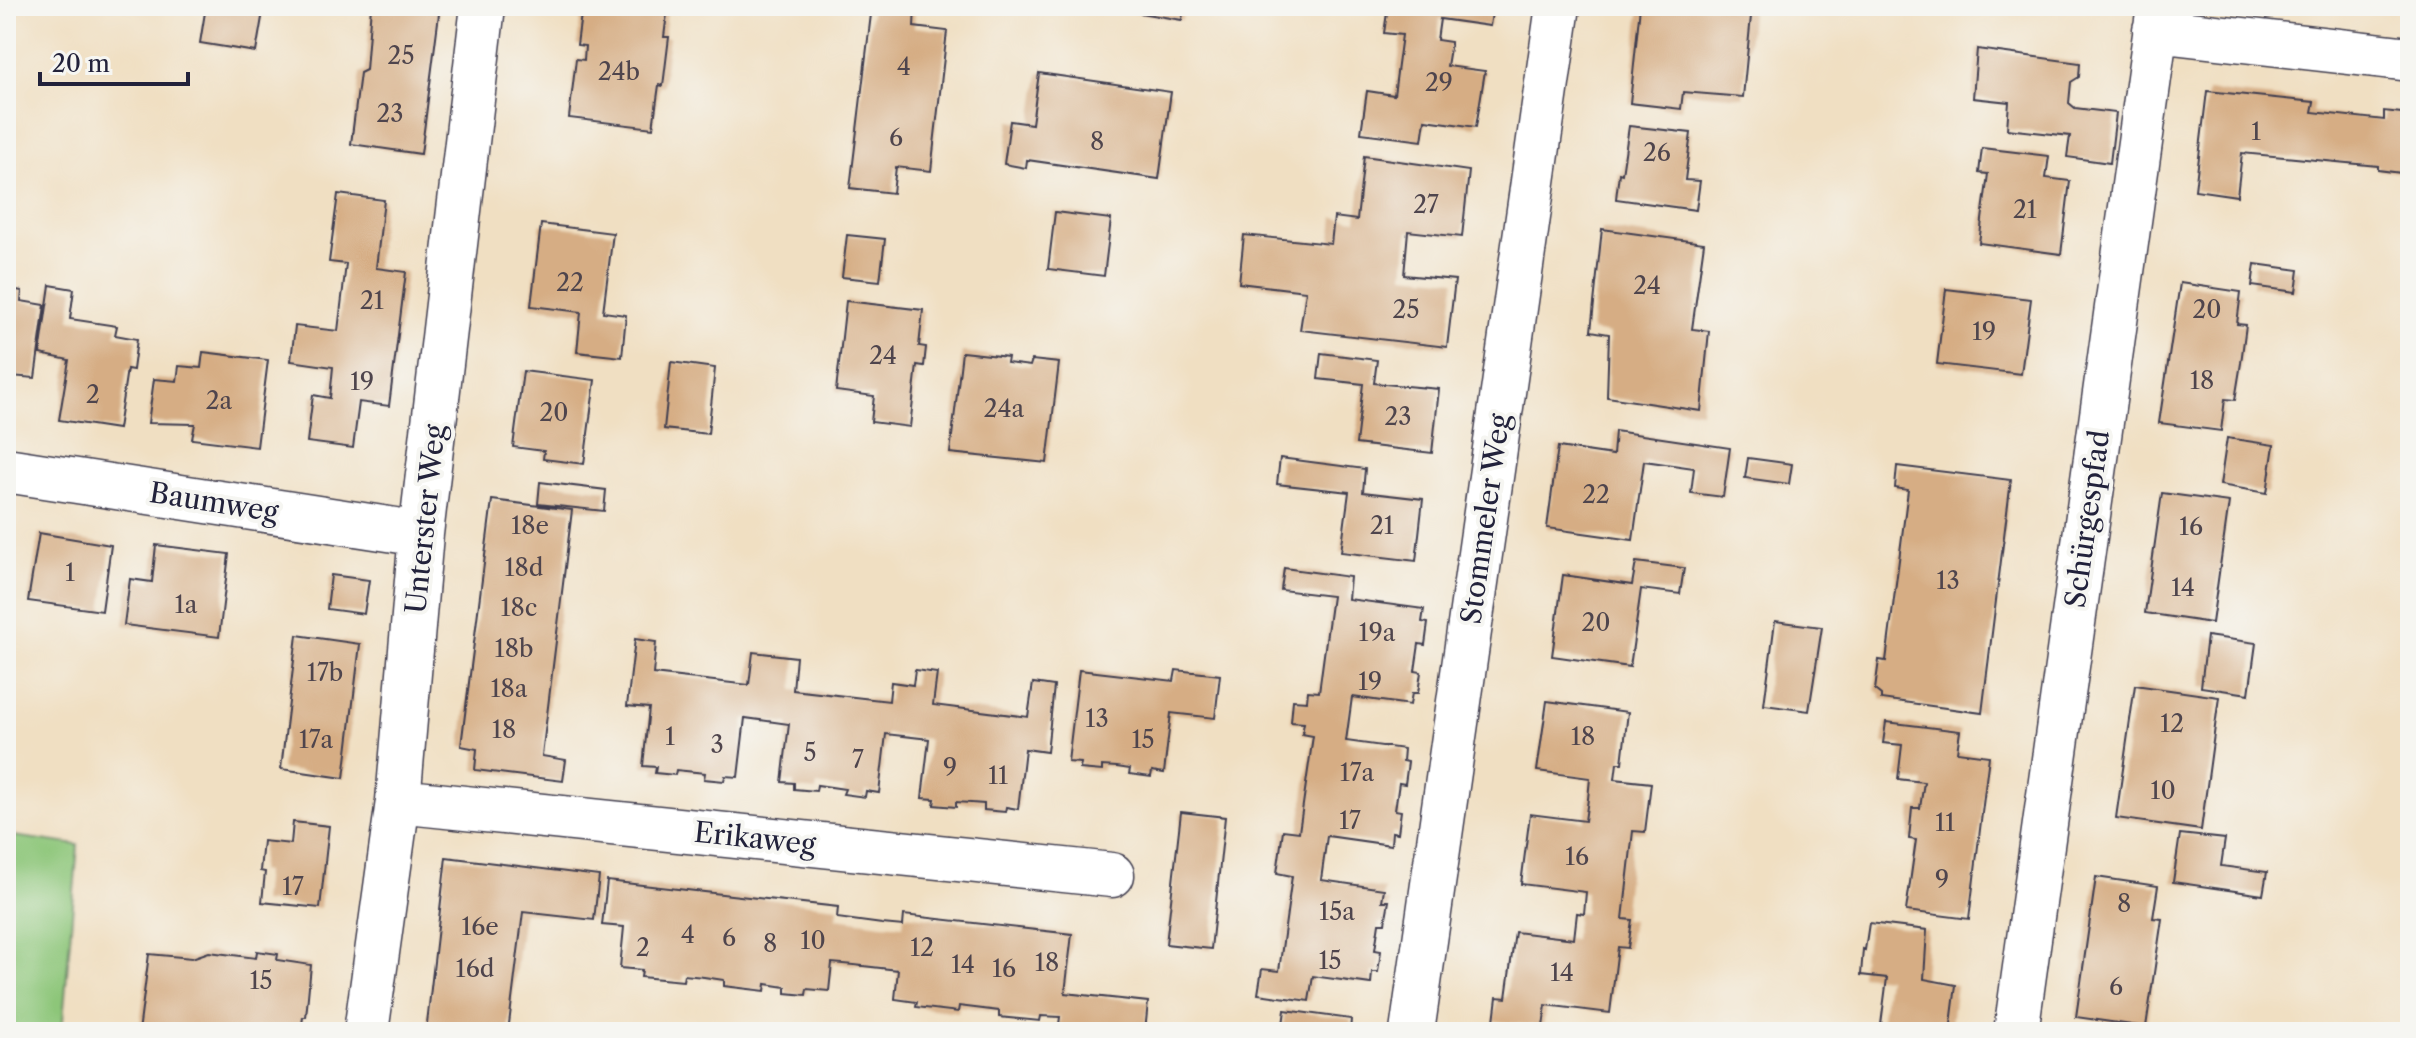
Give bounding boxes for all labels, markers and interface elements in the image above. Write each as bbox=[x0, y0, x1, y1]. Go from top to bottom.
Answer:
scale bar bbox=[40, 36, 188, 86]
house number: 25 bbox=[388, 41, 414, 70]
text: 20 m bbox=[52, 49, 110, 78]
house number: 4 bbox=[897, 52, 911, 81]
house number: 24b bbox=[598, 57, 640, 86]
house number: 29 bbox=[1425, 68, 1453, 97]
house number: 23 bbox=[376, 99, 404, 128]
house number: 1 bbox=[2251, 117, 2261, 146]
house number: 6 bbox=[889, 123, 903, 152]
house number: 8 bbox=[1090, 127, 1104, 156]
house number: 26 bbox=[1643, 138, 1671, 167]
house number: 27 bbox=[1413, 190, 1439, 219]
house number: 21 bbox=[2013, 195, 2037, 224]
house number: 22 bbox=[556, 268, 584, 297]
house number: 24 bbox=[1633, 271, 1661, 300]
house number: 21 bbox=[360, 286, 384, 315]
house number: 25 bbox=[1393, 295, 1419, 324]
house number: 20 bbox=[2192, 295, 2222, 324]
house number: 19 bbox=[1972, 317, 1996, 346]
house number: 24 bbox=[869, 341, 897, 370]
house number: 18 bbox=[2190, 366, 2214, 395]
house number: 19 bbox=[350, 367, 374, 396]
house number: 2 bbox=[86, 380, 100, 409]
house number: 2a bbox=[206, 386, 233, 415]
house number: 24a bbox=[984, 394, 1025, 423]
house number: 20 bbox=[539, 398, 569, 427]
house number: 23 bbox=[1384, 402, 1412, 431]
street label: Stommeler Weg bbox=[1453, 411, 1517, 626]
street label: Unterster Weg bbox=[398, 423, 452, 615]
street label: Schürgespfad bbox=[2058, 428, 2116, 610]
street label: Baumweg bbox=[147, 475, 281, 529]
house number: 22 bbox=[1582, 480, 1610, 509]
house number: 18e bbox=[511, 511, 549, 540]
house number: 21 bbox=[1370, 511, 1394, 540]
house number: 16 bbox=[2179, 512, 2203, 541]
house number: 18d bbox=[505, 553, 544, 582]
house number: 1 bbox=[65, 558, 75, 587]
house number: 13 bbox=[1936, 566, 1960, 595]
house number: 14 bbox=[2171, 573, 2195, 602]
house number: 1a bbox=[175, 590, 198, 619]
house number: 18c bbox=[501, 593, 537, 622]
house number: 20 bbox=[1581, 608, 1611, 637]
house number: 19a bbox=[1359, 618, 1396, 647]
house number: 18b bbox=[495, 634, 533, 663]
house number: 17b bbox=[307, 658, 343, 687]
house number: 19 bbox=[1358, 667, 1382, 696]
house number: 18a bbox=[491, 674, 528, 703]
house number: 13 bbox=[1085, 704, 1109, 733]
house number: 12 bbox=[2160, 709, 2184, 738]
house number: 18 bbox=[492, 715, 516, 744]
house number: 1 bbox=[665, 722, 675, 751]
house number: 18 bbox=[1571, 722, 1595, 751]
house number: 17a bbox=[299, 725, 334, 754]
house number: 15 bbox=[1131, 725, 1155, 754]
house number: 3 bbox=[710, 730, 724, 759]
house number: 5 bbox=[803, 738, 817, 767]
house number: 7 bbox=[852, 745, 864, 774]
house number: 9 bbox=[943, 753, 957, 782]
house number: 17a bbox=[1340, 758, 1375, 787]
house number: 11 bbox=[988, 761, 1008, 790]
house number: 10 bbox=[2150, 776, 2176, 805]
house number: 17 bbox=[1339, 806, 1361, 835]
house number: 11 bbox=[1935, 808, 1955, 837]
street label: Erikaweg bbox=[692, 815, 818, 861]
house number: 16 bbox=[1565, 842, 1589, 871]
house number: 9 bbox=[1935, 865, 1949, 894]
house number: 17 bbox=[282, 872, 304, 901]
house number: 8 bbox=[2117, 889, 2131, 918]
house number: 15a bbox=[1319, 897, 1355, 926]
house number: 16e bbox=[461, 912, 499, 941]
house number: 4 bbox=[681, 920, 695, 949]
house number: 6 bbox=[722, 923, 736, 952]
house number: 10 bbox=[800, 926, 826, 955]
house number: 8 bbox=[763, 929, 777, 958]
house number: 2 bbox=[636, 933, 650, 962]
house number: 12 bbox=[910, 933, 934, 962]
house number: 15 bbox=[1318, 946, 1342, 975]
house number: 18 bbox=[1035, 948, 1059, 977]
house number: 14 bbox=[951, 950, 975, 979]
house number: 16d bbox=[456, 954, 495, 983]
house number: 16 bbox=[992, 954, 1016, 983]
house number: 14 bbox=[1550, 958, 1574, 987]
house number: 15 bbox=[249, 966, 273, 995]
house number: 6 bbox=[2109, 972, 2123, 1001]

